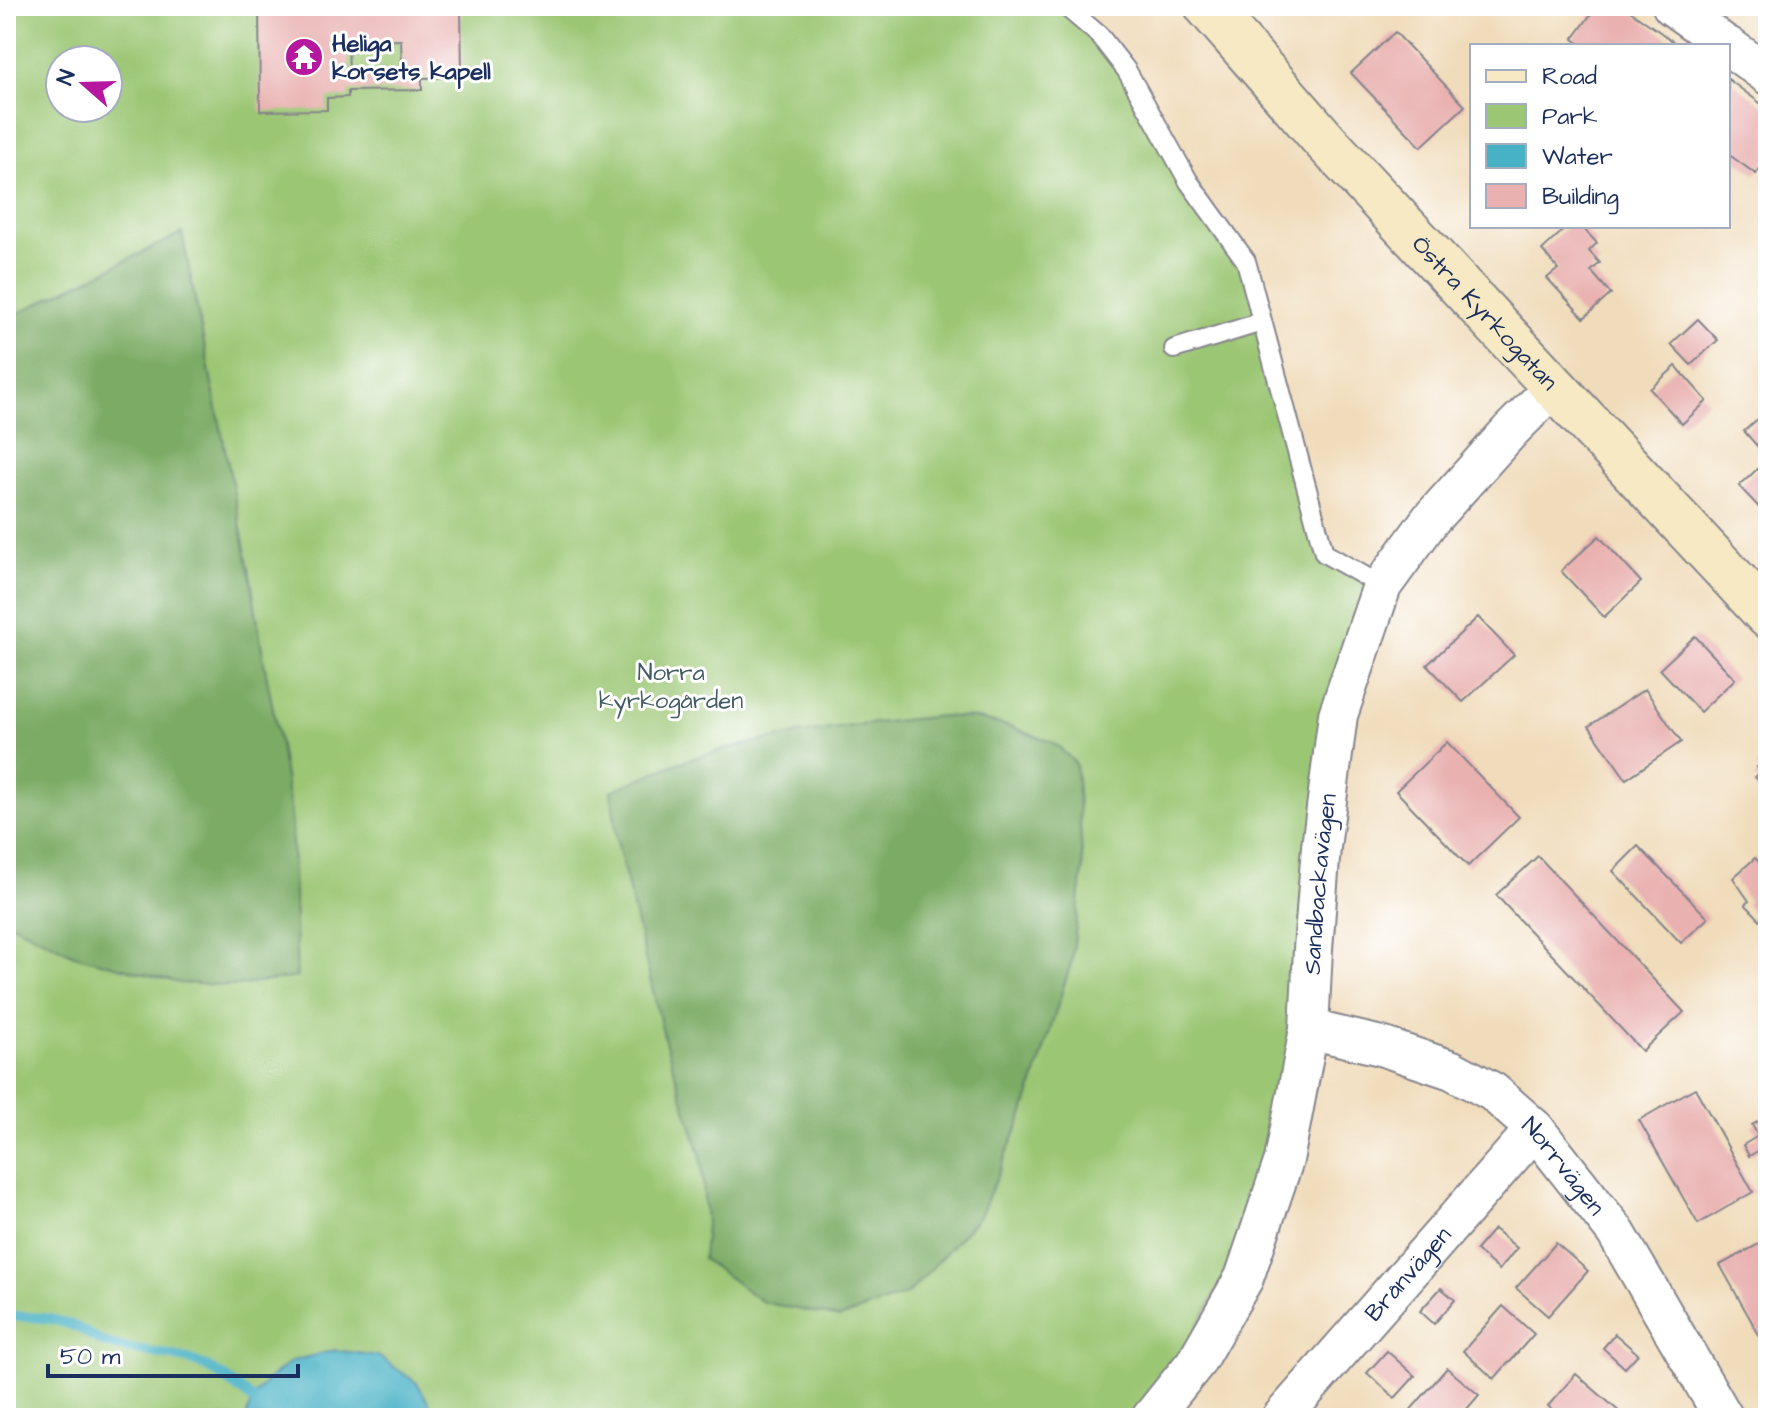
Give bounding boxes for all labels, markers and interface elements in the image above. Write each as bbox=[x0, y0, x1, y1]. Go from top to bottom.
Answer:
place label: Heliga korsets kapell bbox=[332, 27, 491, 89]
temple icon: Heliga korsets kapell bbox=[283, 36, 325, 78]
north arrow bbox=[44, 44, 124, 124]
legend bbox=[1470, 44, 1730, 228]
text: Road bbox=[1542, 60, 1597, 94]
text: N bbox=[50, 66, 84, 89]
text: Park bbox=[1542, 100, 1598, 134]
text: Water bbox=[1542, 140, 1613, 174]
text: Building bbox=[1542, 180, 1619, 215]
street label: Östra Kyrkogatan bbox=[1403, 228, 1565, 398]
park label: Norra kyrkogården bbox=[599, 656, 743, 719]
street label: Sandbackavägen bbox=[1296, 791, 1346, 975]
street label: Norrvägen bbox=[1514, 1109, 1612, 1223]
street label: Brånvägen bbox=[1357, 1219, 1460, 1329]
scale bar bbox=[48, 1328, 298, 1378]
text: 50 m bbox=[60, 1340, 121, 1374]

